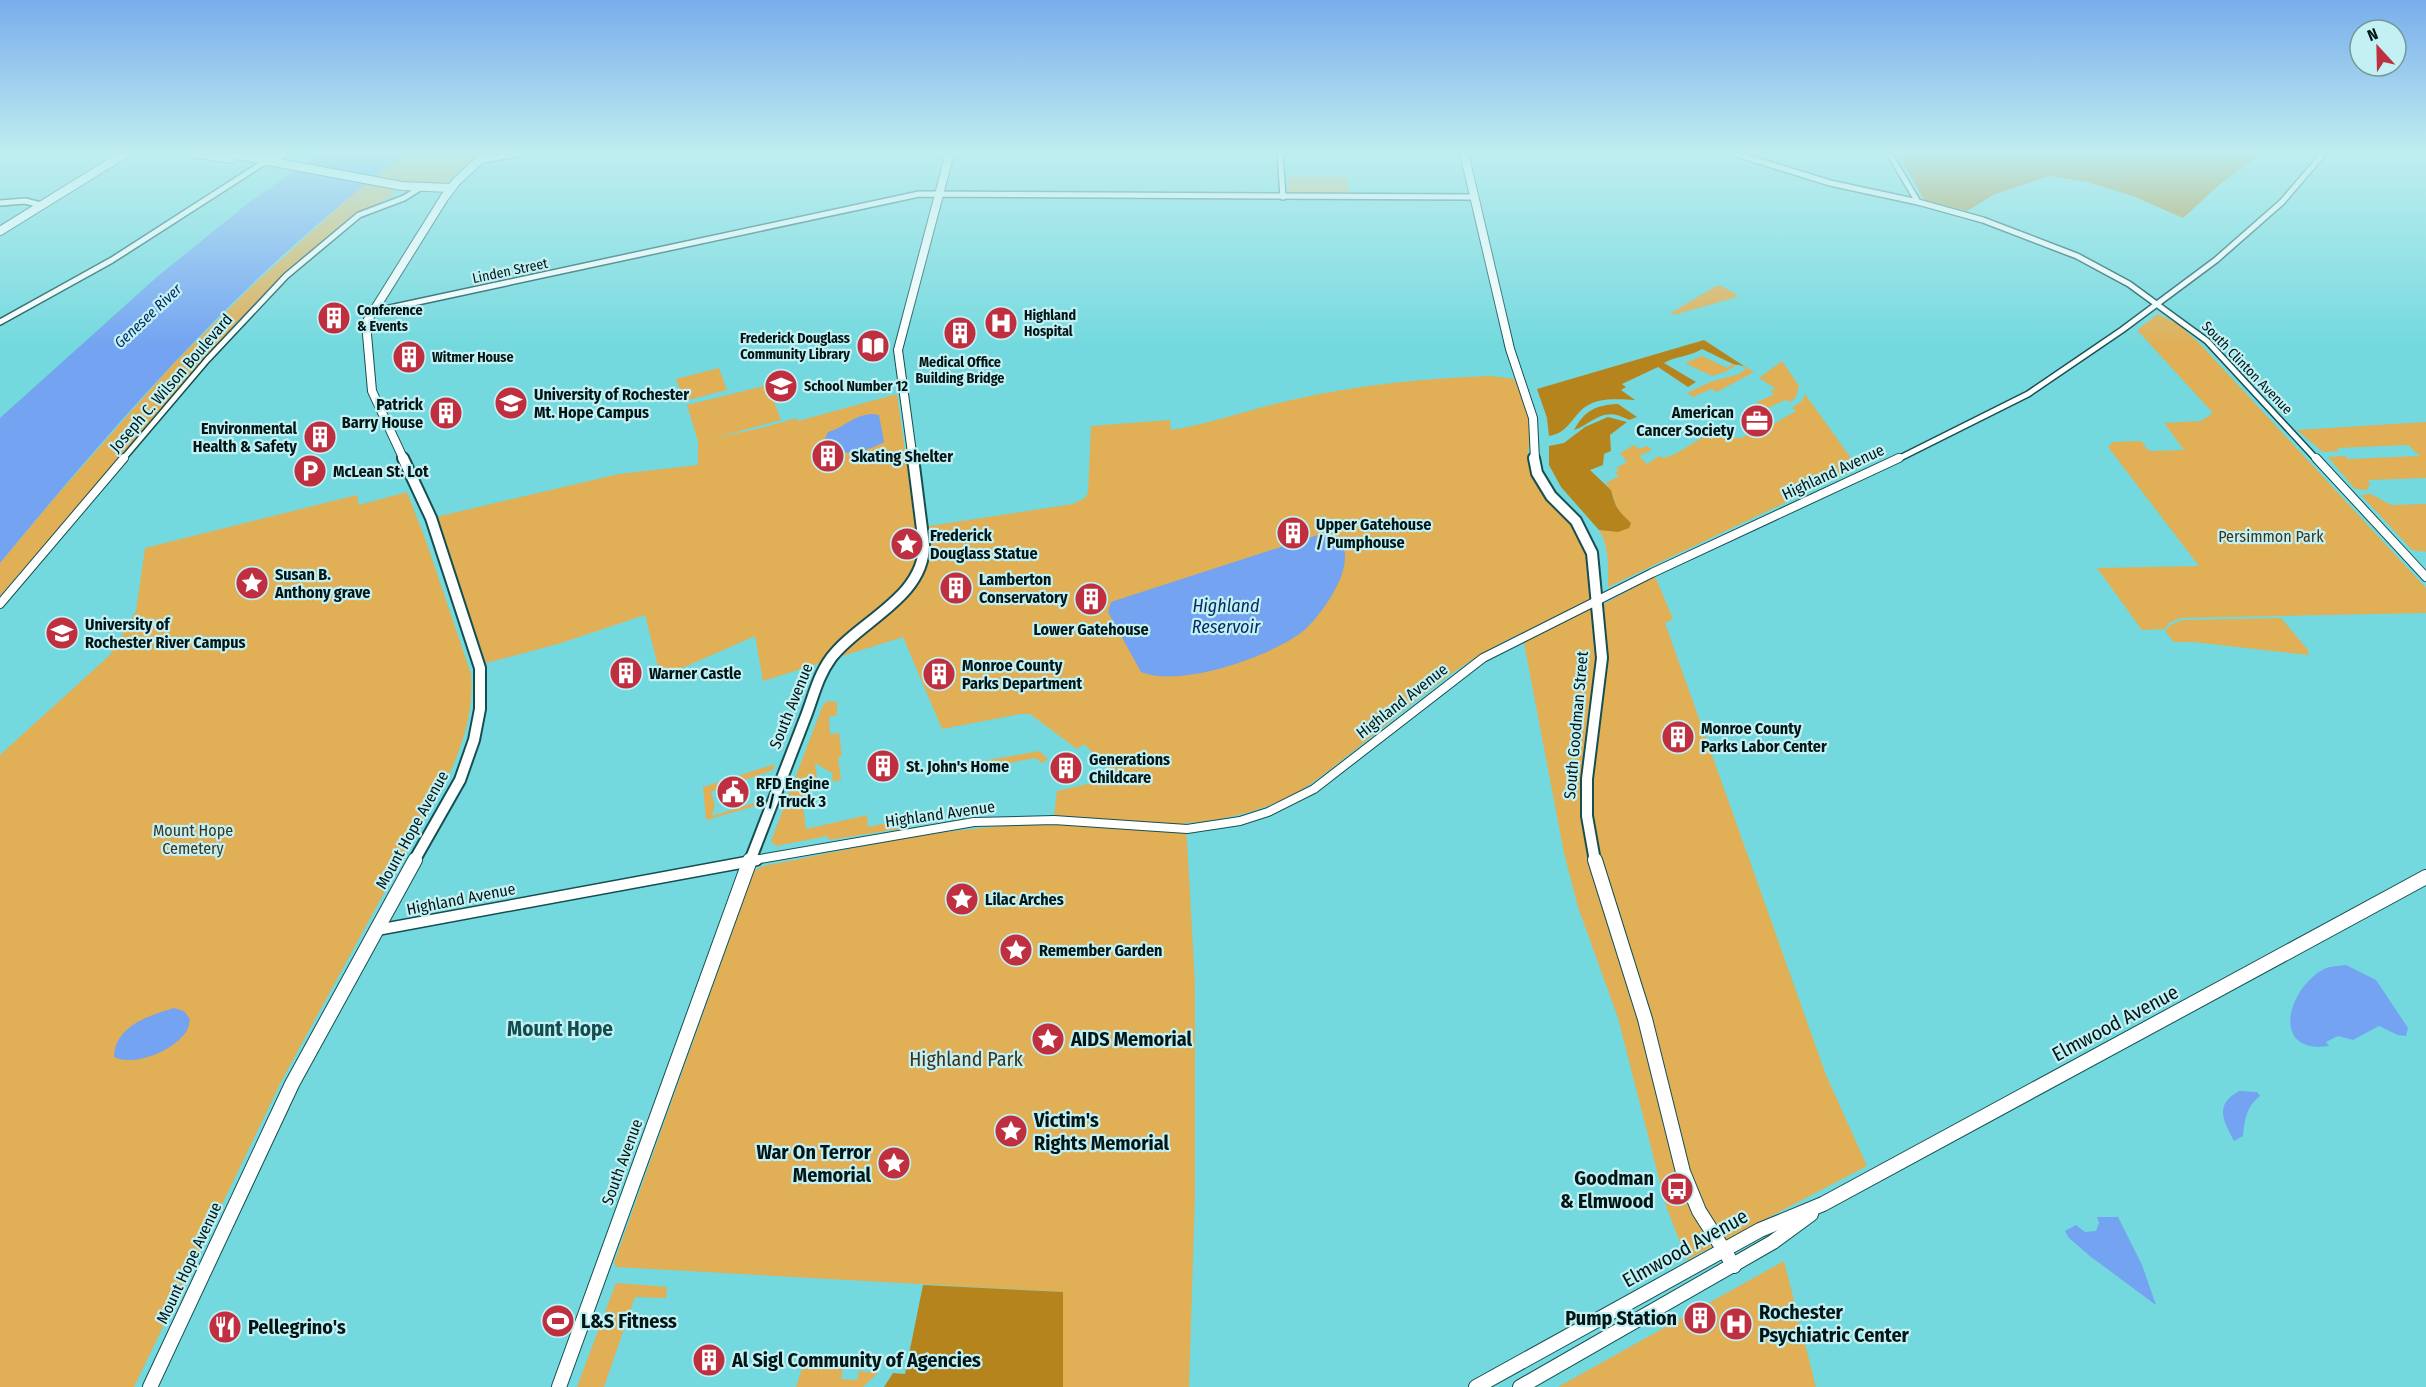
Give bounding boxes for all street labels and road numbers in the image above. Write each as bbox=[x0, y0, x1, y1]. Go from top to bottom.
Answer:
street label: Linden Street bbox=[471, 255, 550, 287]
street label: Joseph C. Wilson Boulevard bbox=[106, 310, 236, 456]
street label: South Clinton Avenue bbox=[2198, 318, 2296, 418]
street label: Highland Avenue bbox=[1779, 440, 1887, 504]
street label: South Goodman Street bbox=[1560, 649, 1592, 800]
street label: Highland Avenue bbox=[1353, 659, 1451, 743]
street label: South Avenue bbox=[765, 661, 817, 751]
street label: Mount Hope Avenue bbox=[372, 768, 452, 892]
street label: Highland Avenue bbox=[884, 797, 996, 831]
street label: Highland Avenue bbox=[405, 879, 517, 919]
street label: Elmwood Avenue bbox=[2048, 980, 2182, 1066]
street label: South Avenue bbox=[598, 1116, 646, 1208]
street label: Mount Hope Avenue bbox=[153, 1199, 226, 1327]
street label: Elmwood Avenue bbox=[1618, 1204, 1752, 1292]

